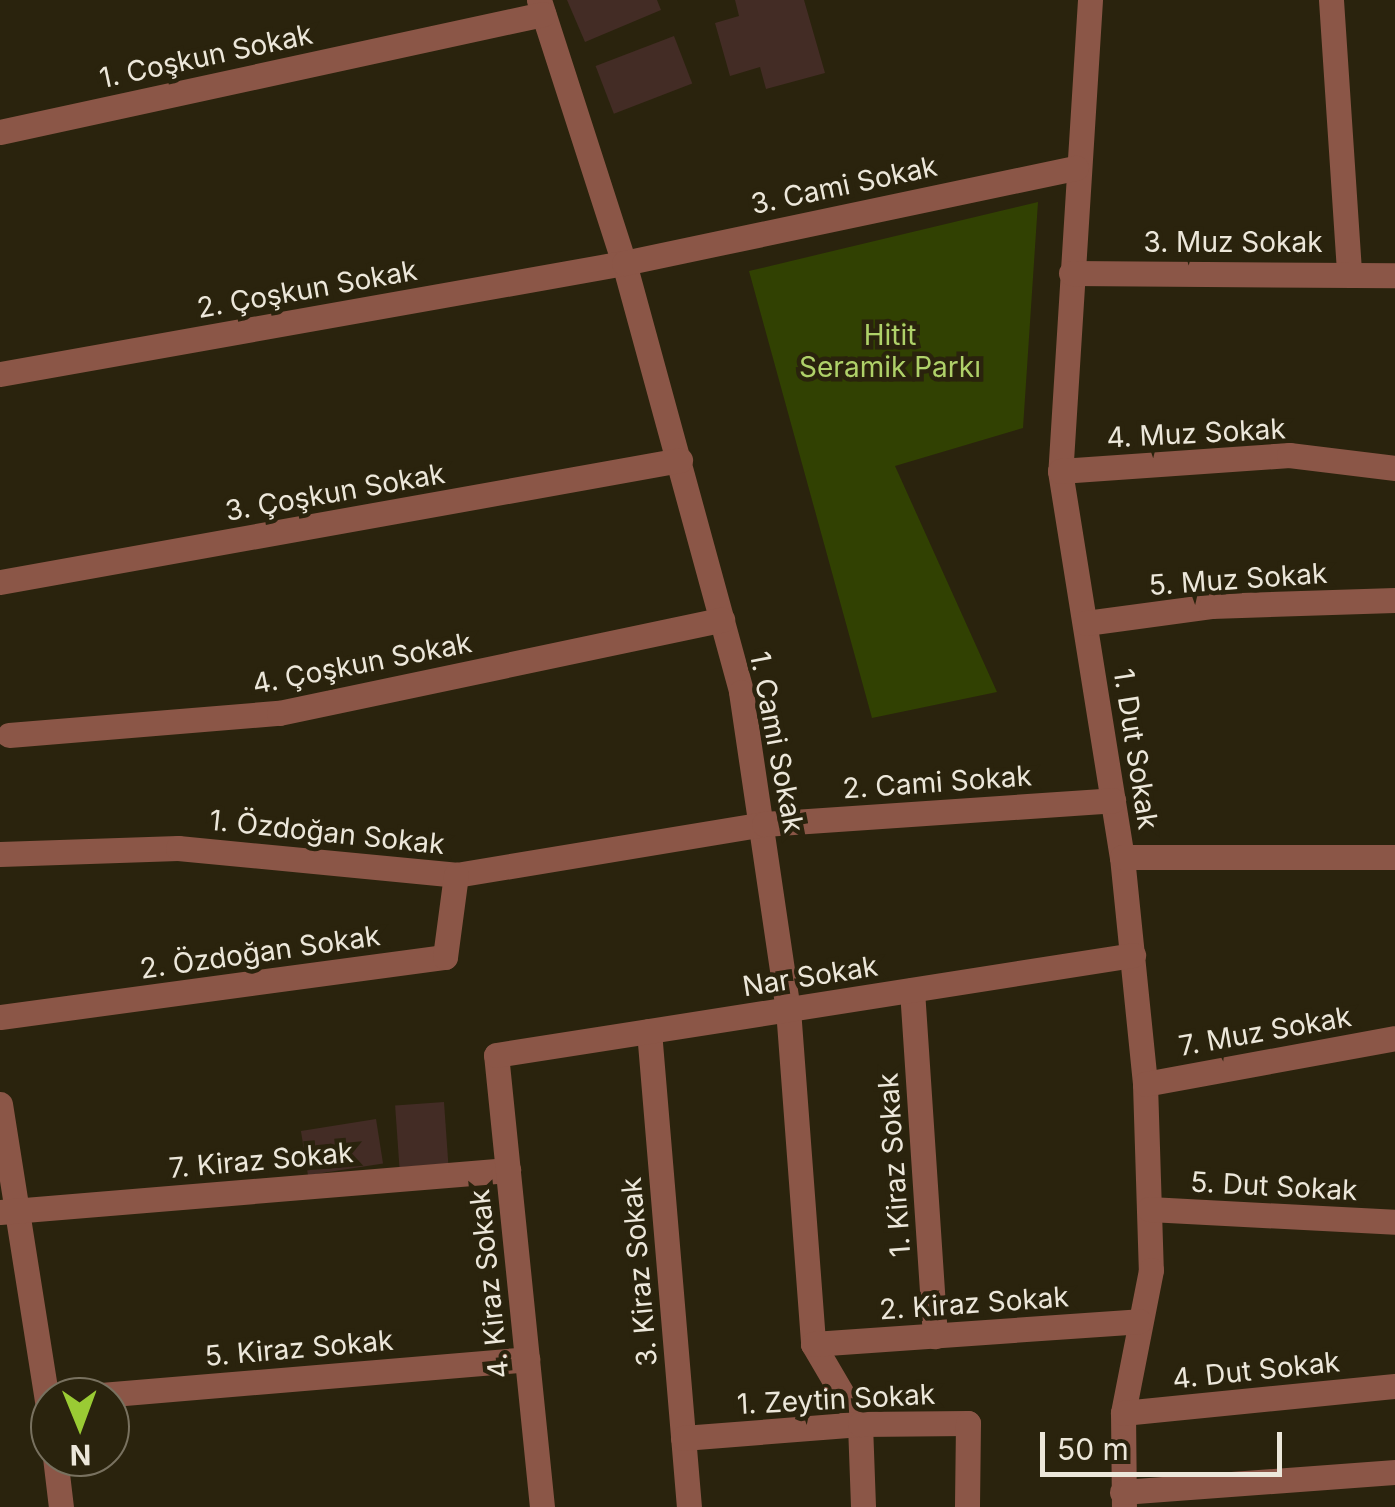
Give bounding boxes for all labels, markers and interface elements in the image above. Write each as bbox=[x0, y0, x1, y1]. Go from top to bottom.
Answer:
street label: 1. Coşkun Sokak bbox=[96, 17, 316, 95]
street label: 3. Cami Sokak bbox=[748, 149, 940, 221]
street label: 3. Muz Sokak bbox=[1143, 225, 1323, 259]
street label: 2. Çoşkun Sokak bbox=[194, 253, 420, 325]
park label: Hitit Seramik Parkı bbox=[799, 318, 981, 384]
street label: 4. Muz Sokak bbox=[1106, 412, 1286, 454]
street label: 3. Çoşkun Sokak bbox=[223, 456, 447, 528]
street label: 5. Muz Sokak bbox=[1148, 556, 1328, 602]
street label: 4. Çoşkun Sokak bbox=[250, 625, 474, 701]
street label: 1. Cami Sokak bbox=[743, 649, 811, 835]
street label: 1. Dut Sokak bbox=[1107, 666, 1165, 832]
street label: 2. Cami Sokak bbox=[841, 759, 1033, 805]
street label: 1. Özdoğan Sokak bbox=[208, 803, 446, 861]
street label: 2. Özdoğan Sokak bbox=[138, 919, 382, 985]
street label: Nar Sokak bbox=[740, 949, 880, 1003]
street label: 7. Muz Sokak bbox=[1176, 999, 1354, 1063]
street label: 1. Kiraz Sokak bbox=[871, 1072, 917, 1258]
street label: 7. Kiraz Sokak bbox=[167, 1135, 355, 1185]
street label: 5. Dut Sokak bbox=[1190, 1165, 1358, 1207]
street label: 3. Kiraz Sokak bbox=[614, 1176, 664, 1368]
street label: 4. Kiraz Sokak bbox=[462, 1188, 516, 1380]
street label: 2. Kiraz Sokak bbox=[878, 1280, 1070, 1326]
street label: 5. Kiraz Sokak bbox=[203, 1323, 395, 1373]
street label: 4. Dut Sokak bbox=[1171, 1345, 1341, 1395]
north arrow bbox=[30, 1377, 130, 1477]
street label: 1. Zeytin Sokak bbox=[736, 1377, 936, 1421]
scale bar bbox=[1045, 1412, 1288, 1474]
text: 50 m bbox=[1057, 1431, 1129, 1467]
text: N bbox=[70, 1438, 91, 1472]

